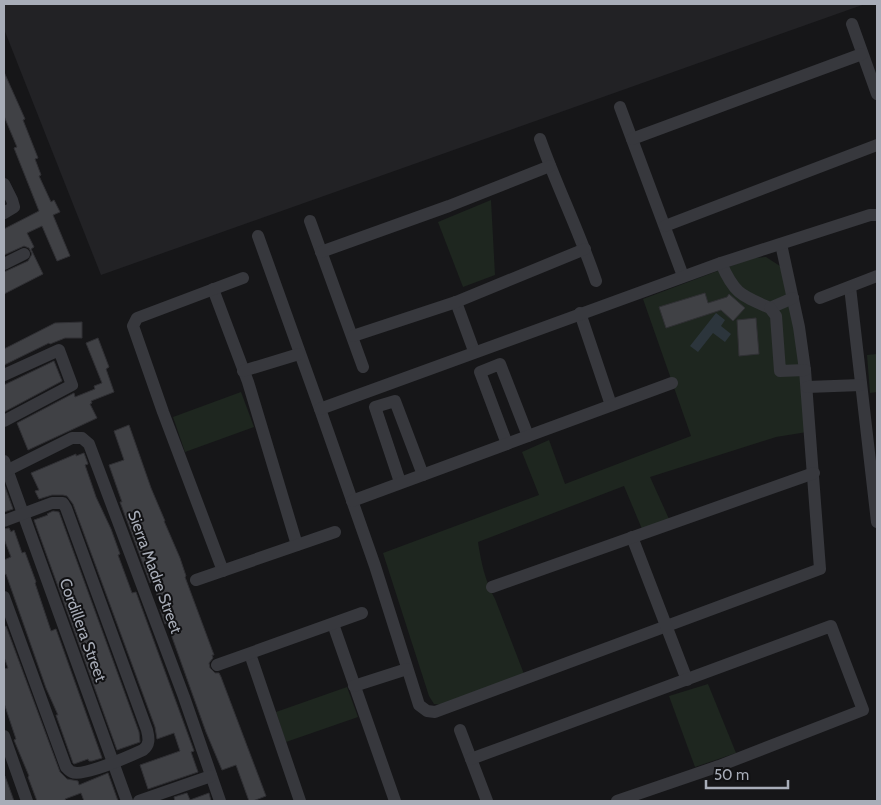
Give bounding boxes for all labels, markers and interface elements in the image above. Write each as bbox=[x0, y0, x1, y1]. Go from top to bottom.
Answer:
street label: Sierra Madre Street bbox=[124, 508, 186, 637]
street label: Cordillera Street bbox=[56, 576, 111, 685]
scale bar bbox=[706, 758, 788, 790]
text: 50 m bbox=[714, 766, 749, 784]

